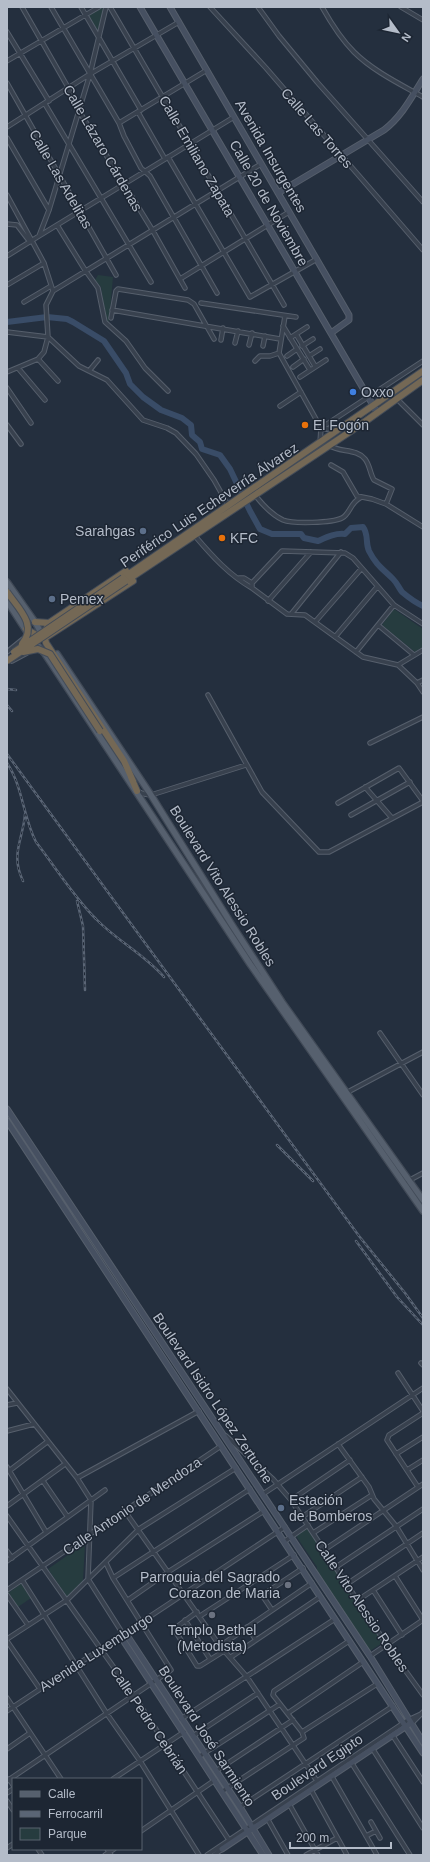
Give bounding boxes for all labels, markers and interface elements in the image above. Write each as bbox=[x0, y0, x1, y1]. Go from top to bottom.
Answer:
north arrow bbox=[378, 12, 418, 52]
text: N bbox=[399, 31, 414, 44]
street label: Calle Lázaro Cárdenas bbox=[60, 82, 146, 214]
street label: Calle Las Torres bbox=[278, 85, 356, 171]
street label: Calle Emiliano Zapata bbox=[156, 93, 238, 219]
street label: Avenida Insurgentes bbox=[232, 97, 310, 215]
street label: Calle Las Adelitas bbox=[26, 127, 96, 231]
street label: Calle 20 de Noviembre bbox=[226, 137, 312, 269]
place label: Oxxo bbox=[361, 384, 394, 400]
marker: Oxxo bbox=[348, 387, 358, 397]
place label: El Fogón bbox=[313, 417, 369, 433]
marker: El Fogón bbox=[300, 420, 310, 430]
street label: Periférico Luis Echeverría Álvarez bbox=[117, 439, 301, 571]
place label: Sarahgas bbox=[75, 523, 135, 539]
marker: Sarahgas bbox=[138, 526, 148, 536]
place label: KFC bbox=[230, 530, 258, 546]
marker: KFC bbox=[217, 533, 227, 543]
place label: Pemex bbox=[60, 591, 104, 607]
marker: Pemex bbox=[47, 594, 57, 604]
street label: Boulevard Vito Alessio Robles bbox=[167, 803, 279, 969]
street label: Boulevard Isidro López Zertuche bbox=[150, 1310, 276, 1487]
street label: Calle Antonio de Mendoza bbox=[60, 1454, 204, 1558]
place label: Estación de Bomberos bbox=[289, 1492, 372, 1524]
marker: Estación de Bomberos bbox=[276, 1503, 286, 1513]
street label: Calle Vito Alessio Robles bbox=[312, 1537, 412, 1675]
place label: Parroquia del Sagrado Corazon de Maria bbox=[140, 1569, 280, 1601]
marker: Parroquia del Sagrado Corazon de Maria bbox=[283, 1580, 293, 1590]
street label: Avenida Luxemburgo bbox=[36, 1609, 156, 1695]
marker: Templo Bethel (Metodista) bbox=[207, 1610, 217, 1620]
place label: Templo Bethel (Metodista) bbox=[168, 1622, 256, 1654]
street label: Calle Pedro Cebrián bbox=[107, 1663, 191, 1777]
street label: Boulevard José Sarmiento bbox=[156, 1663, 259, 1809]
street label: Boulevard Egipto bbox=[268, 1730, 366, 1803]
legend bbox=[12, 1778, 142, 1850]
text: Calle bbox=[48, 1787, 76, 1801]
text: Ferrocarril bbox=[48, 1807, 103, 1821]
scale bar bbox=[290, 1824, 391, 1850]
text: Parque bbox=[48, 1827, 87, 1841]
text: 200 m bbox=[296, 1831, 329, 1845]

